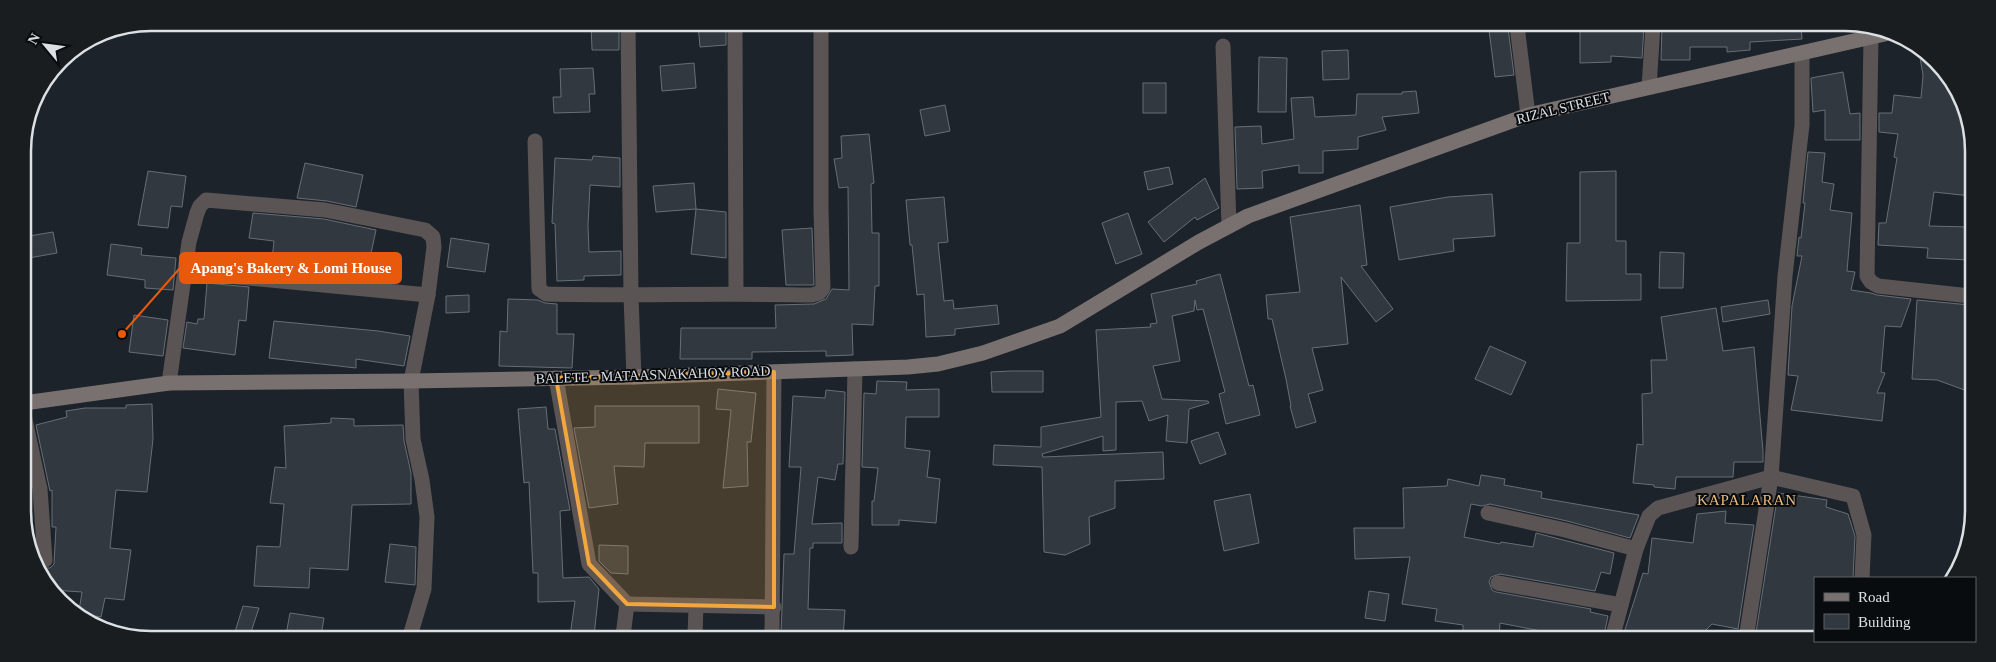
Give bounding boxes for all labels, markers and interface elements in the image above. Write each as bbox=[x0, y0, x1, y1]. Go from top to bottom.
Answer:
north arrow bbox=[20, 20, 70, 70]
text: N bbox=[25, 31, 43, 47]
street label: RIZAL STREET bbox=[1515, 89, 1612, 127]
callout: Apang's Bakery & Lomi House bbox=[180, 253, 401, 283]
text: Apang's Bakery & Lomi House bbox=[191, 260, 392, 276]
street label: BALETE - MATAASNAKAHOY ROAD bbox=[535, 363, 771, 387]
district label: KAPALARAN bbox=[1697, 492, 1797, 508]
legend bbox=[1814, 577, 1976, 642]
text: Road bbox=[1858, 589, 1890, 605]
text: Building bbox=[1858, 614, 1911, 630]

